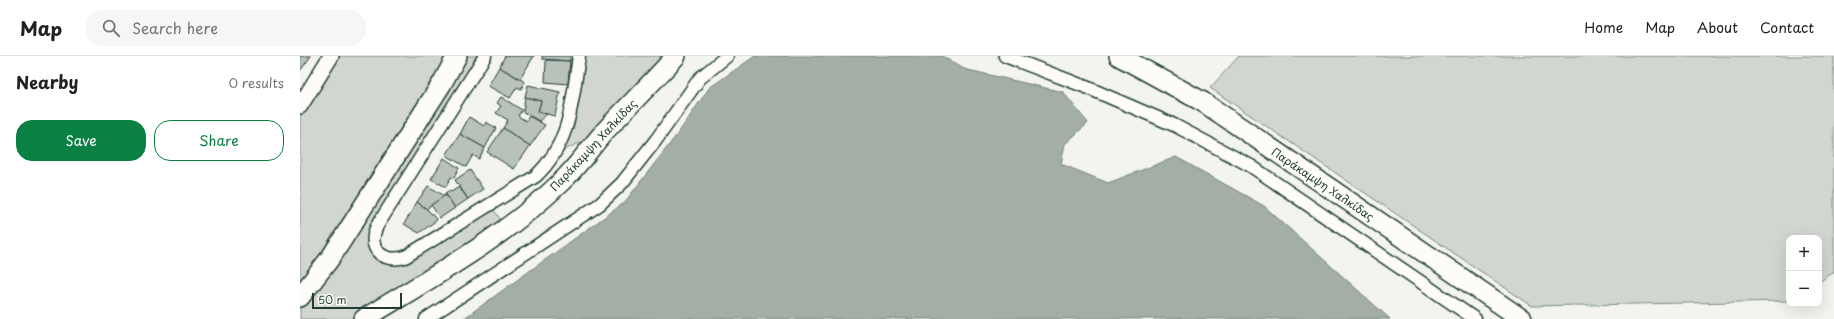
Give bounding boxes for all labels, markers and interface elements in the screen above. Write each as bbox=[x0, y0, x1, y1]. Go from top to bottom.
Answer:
search box bbox=[86, 10, 366, 46]
text: Map bbox=[20, 14, 62, 42]
text: Search here bbox=[132, 16, 218, 39]
icon: search bbox=[100, 17, 122, 39]
text: Home bbox=[1584, 17, 1623, 38]
text: Map bbox=[1645, 17, 1675, 38]
text: About bbox=[1697, 17, 1738, 38]
text: Contact bbox=[1760, 17, 1814, 38]
text: Nearby bbox=[16, 69, 78, 95]
text: 0 results bbox=[229, 73, 284, 92]
street label: Παράκαμψη Χαλκίδας bbox=[546, 95, 640, 195]
button: Save bbox=[16, 120, 146, 161]
button: Share bbox=[154, 120, 284, 161]
street label: Παράκαμψη Χαλκίδας bbox=[1268, 143, 1378, 225]
map controls bbox=[1786, 235, 1822, 307]
button: + bbox=[1786, 235, 1822, 271]
button: − bbox=[1786, 271, 1822, 307]
scale bar bbox=[312, 291, 402, 310]
text: 50 m bbox=[318, 291, 347, 308]

